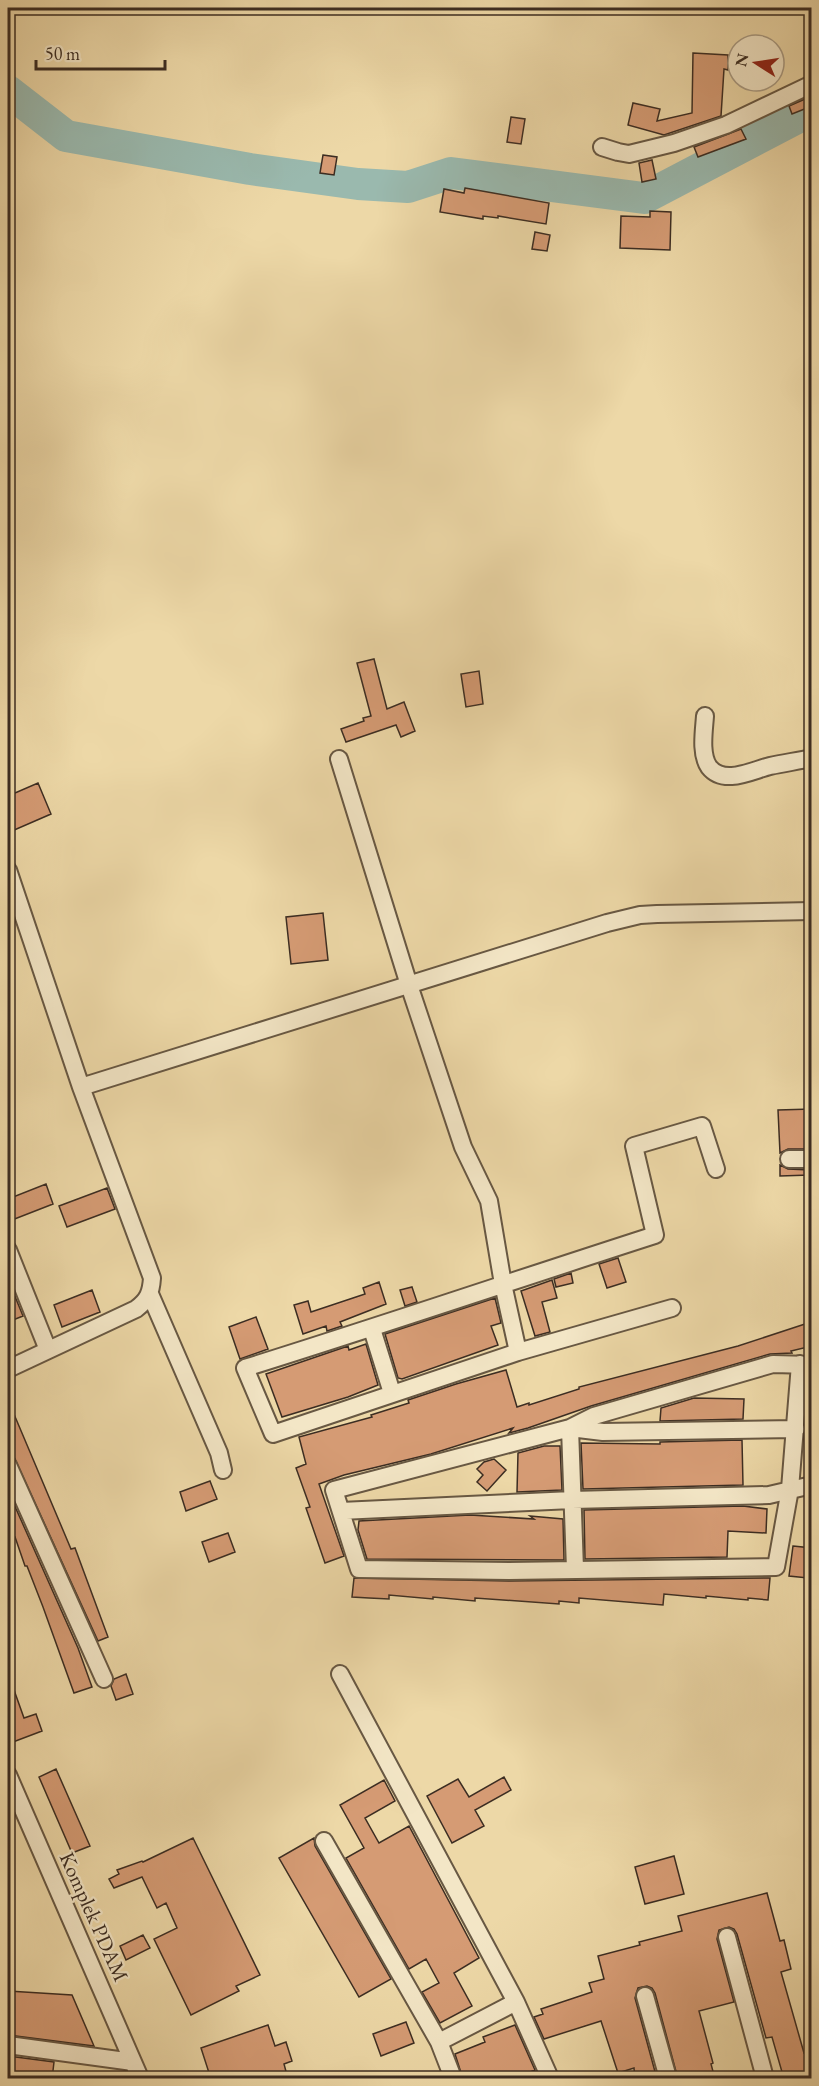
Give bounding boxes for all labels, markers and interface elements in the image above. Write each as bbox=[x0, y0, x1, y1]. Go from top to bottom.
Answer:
scale bar bbox=[36, 33, 165, 71]
north arrow bbox=[726, 33, 786, 93]
text: 50 m bbox=[45, 42, 80, 65]
text: N bbox=[730, 51, 753, 69]
street label: Komplek PDAM bbox=[54, 1848, 135, 1986]

